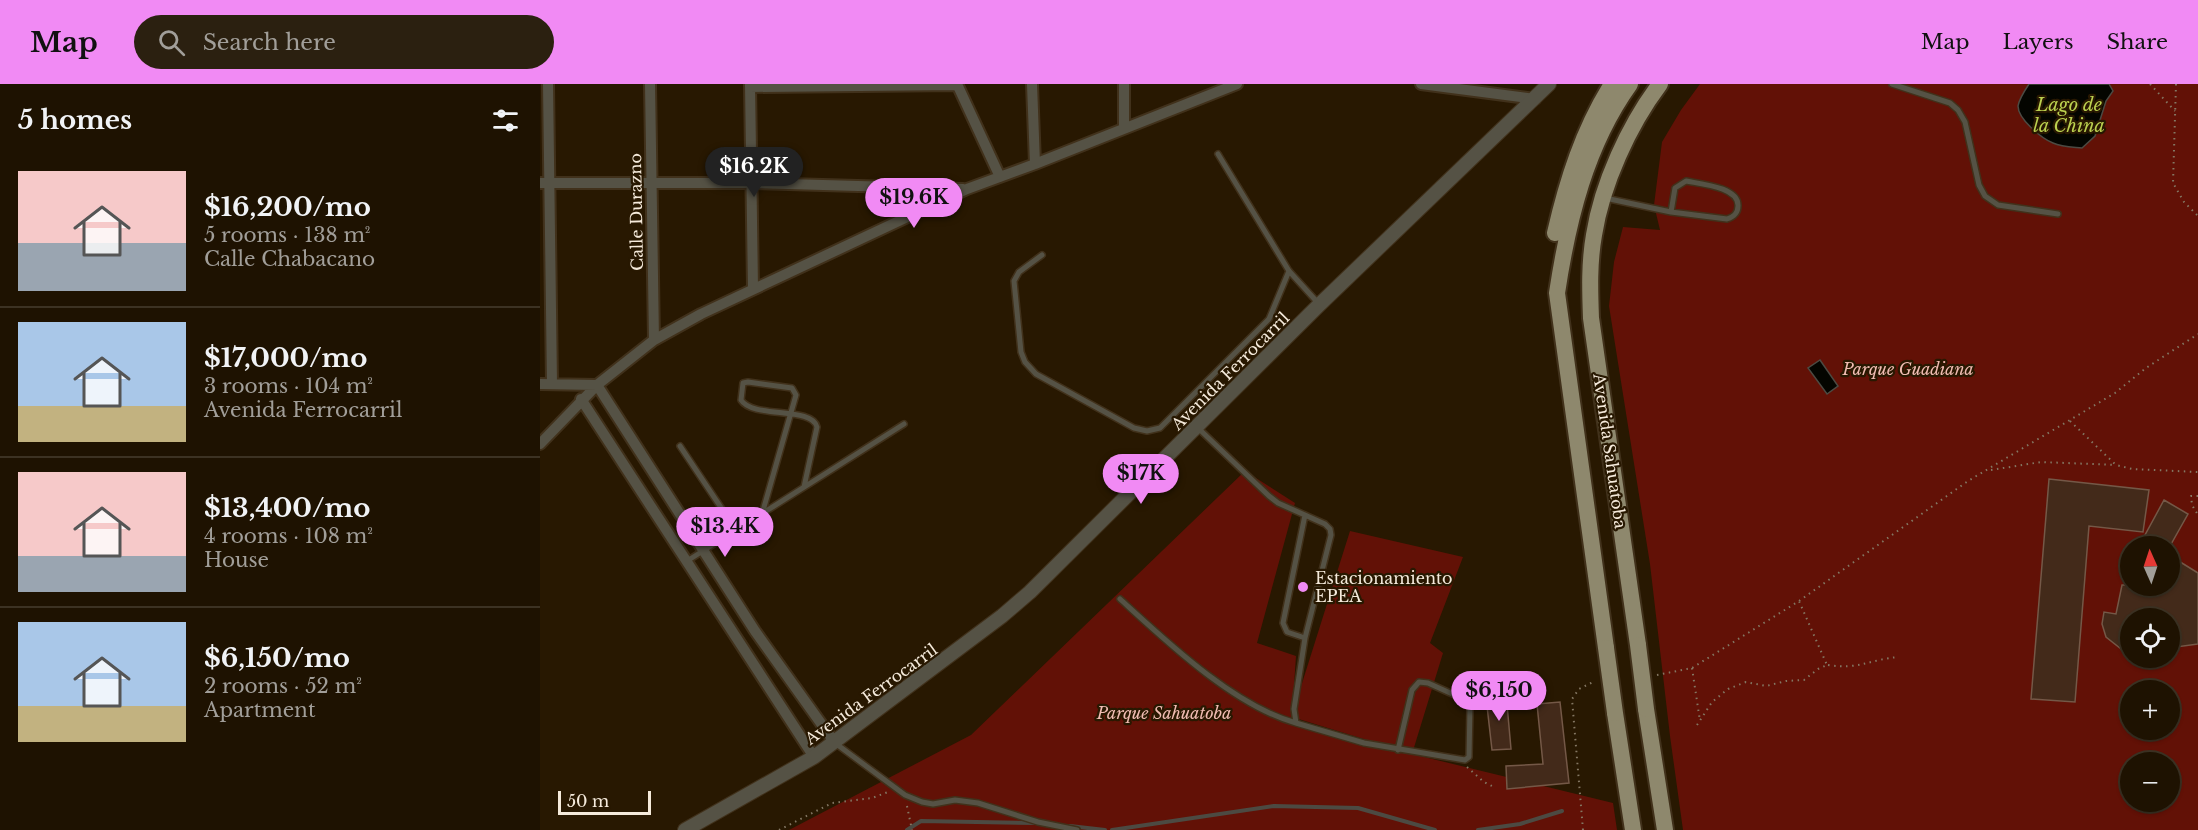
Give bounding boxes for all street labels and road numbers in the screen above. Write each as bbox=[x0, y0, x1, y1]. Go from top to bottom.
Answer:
street label: Calle Durazno bbox=[625, 153, 647, 271]
street label: Avenida Ferrocarril bbox=[1166, 308, 1293, 435]
street label: Avenida Sahuatoba bbox=[1589, 371, 1631, 530]
street label: Avenida Ferrocarril bbox=[800, 639, 941, 749]

